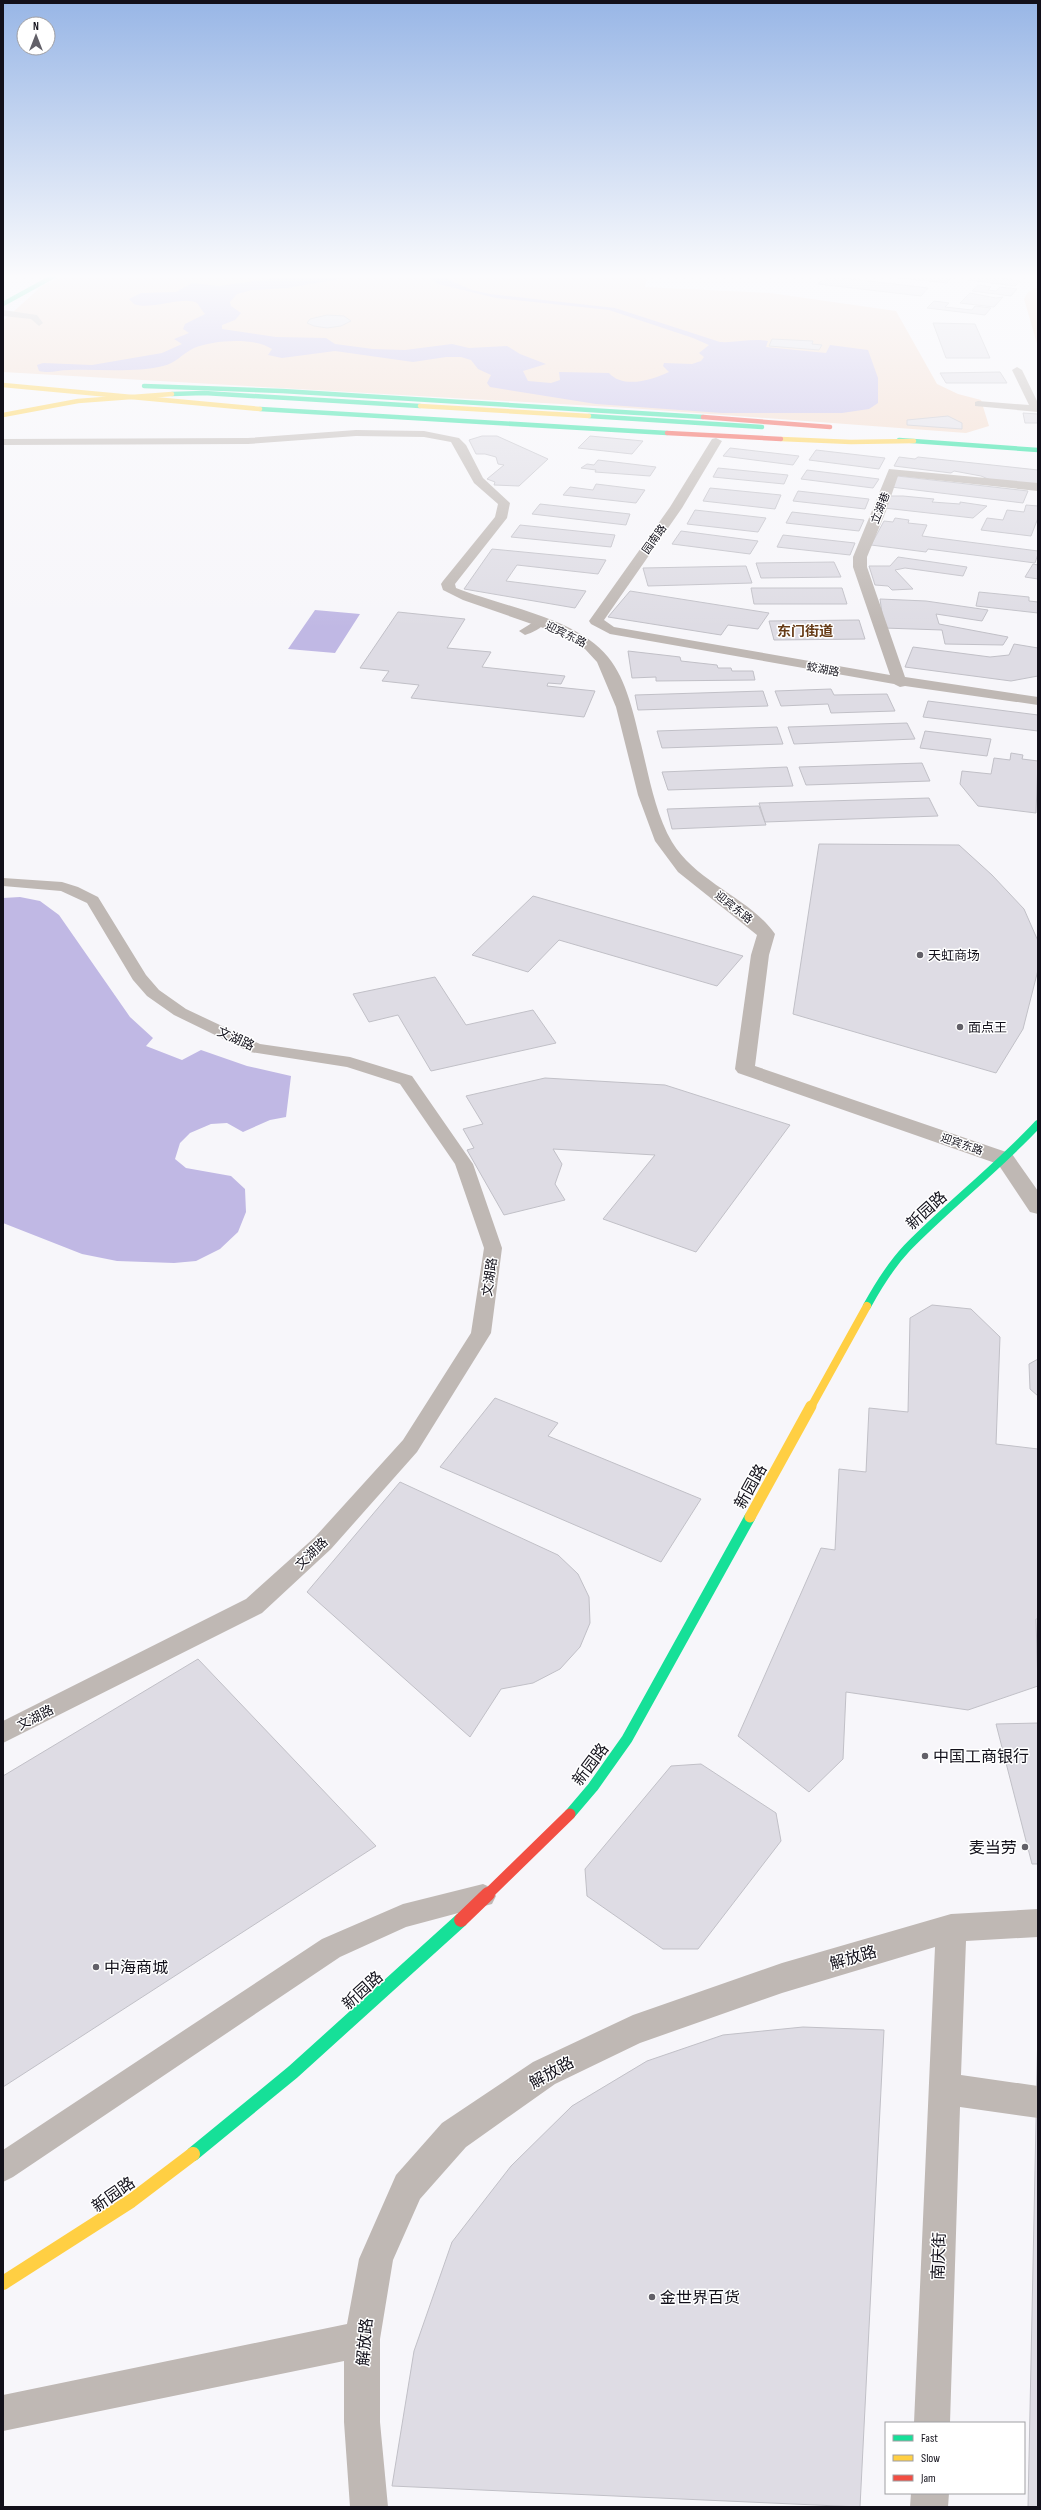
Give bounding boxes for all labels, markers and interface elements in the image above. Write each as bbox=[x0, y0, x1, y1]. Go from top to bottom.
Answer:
north arrow bbox=[16, 16, 56, 56]
text: N bbox=[33, 20, 39, 33]
street label: 立湖巷 bbox=[868, 490, 892, 526]
street label: 园南路 bbox=[640, 522, 669, 557]
street label: 迎宾东路 bbox=[543, 619, 588, 650]
district label: 东门街道 bbox=[777, 623, 833, 640]
street label: 蛟湖路 bbox=[806, 660, 840, 679]
street label: 迎宾东路 bbox=[712, 889, 755, 926]
place label: 天虹商场 bbox=[928, 948, 980, 964]
marker: 天虹商场 bbox=[915, 950, 925, 960]
place label: 面点王 bbox=[968, 1020, 1007, 1036]
marker: 面点王 bbox=[955, 1022, 965, 1032]
street label: 文湖路 bbox=[215, 1024, 257, 1054]
street label: 迎宾东路 bbox=[939, 1131, 985, 1158]
street label: 新园路 bbox=[903, 1188, 951, 1234]
street label: 文湖路 bbox=[479, 1257, 501, 1298]
street label: 新园路 bbox=[731, 1461, 771, 1512]
street label: 文湖路 bbox=[292, 1534, 331, 1573]
street label: 文湖路 bbox=[14, 1702, 56, 1734]
street label: 新园路 bbox=[569, 1740, 613, 1790]
place label: 中国工商银行 bbox=[933, 1748, 1029, 1767]
marker: 中国工商银行 bbox=[920, 1751, 930, 1761]
place label: 麦当劳 bbox=[969, 1839, 1017, 1858]
marker: 麦当劳 bbox=[1020, 1842, 1030, 1852]
street label: 解放路 bbox=[828, 1943, 879, 1974]
place label: 中海商城 bbox=[104, 1959, 168, 1978]
marker: 中海商城 bbox=[91, 1962, 101, 1972]
street label: 新园路 bbox=[339, 1968, 387, 2014]
street label: 解放路 bbox=[526, 2053, 577, 2093]
street label: 新园路 bbox=[89, 2174, 139, 2217]
street label: 南庆街 bbox=[929, 2232, 950, 2280]
place label: 金世界百货 bbox=[660, 2289, 740, 2308]
marker: 金世界百货 bbox=[647, 2292, 657, 2302]
street label: 解放路 bbox=[354, 2317, 377, 2367]
legend bbox=[885, 2422, 1025, 2494]
text: Fast bbox=[921, 2431, 938, 2446]
text: Slow bbox=[921, 2451, 940, 2466]
text: Jam bbox=[920, 2471, 936, 2486]

